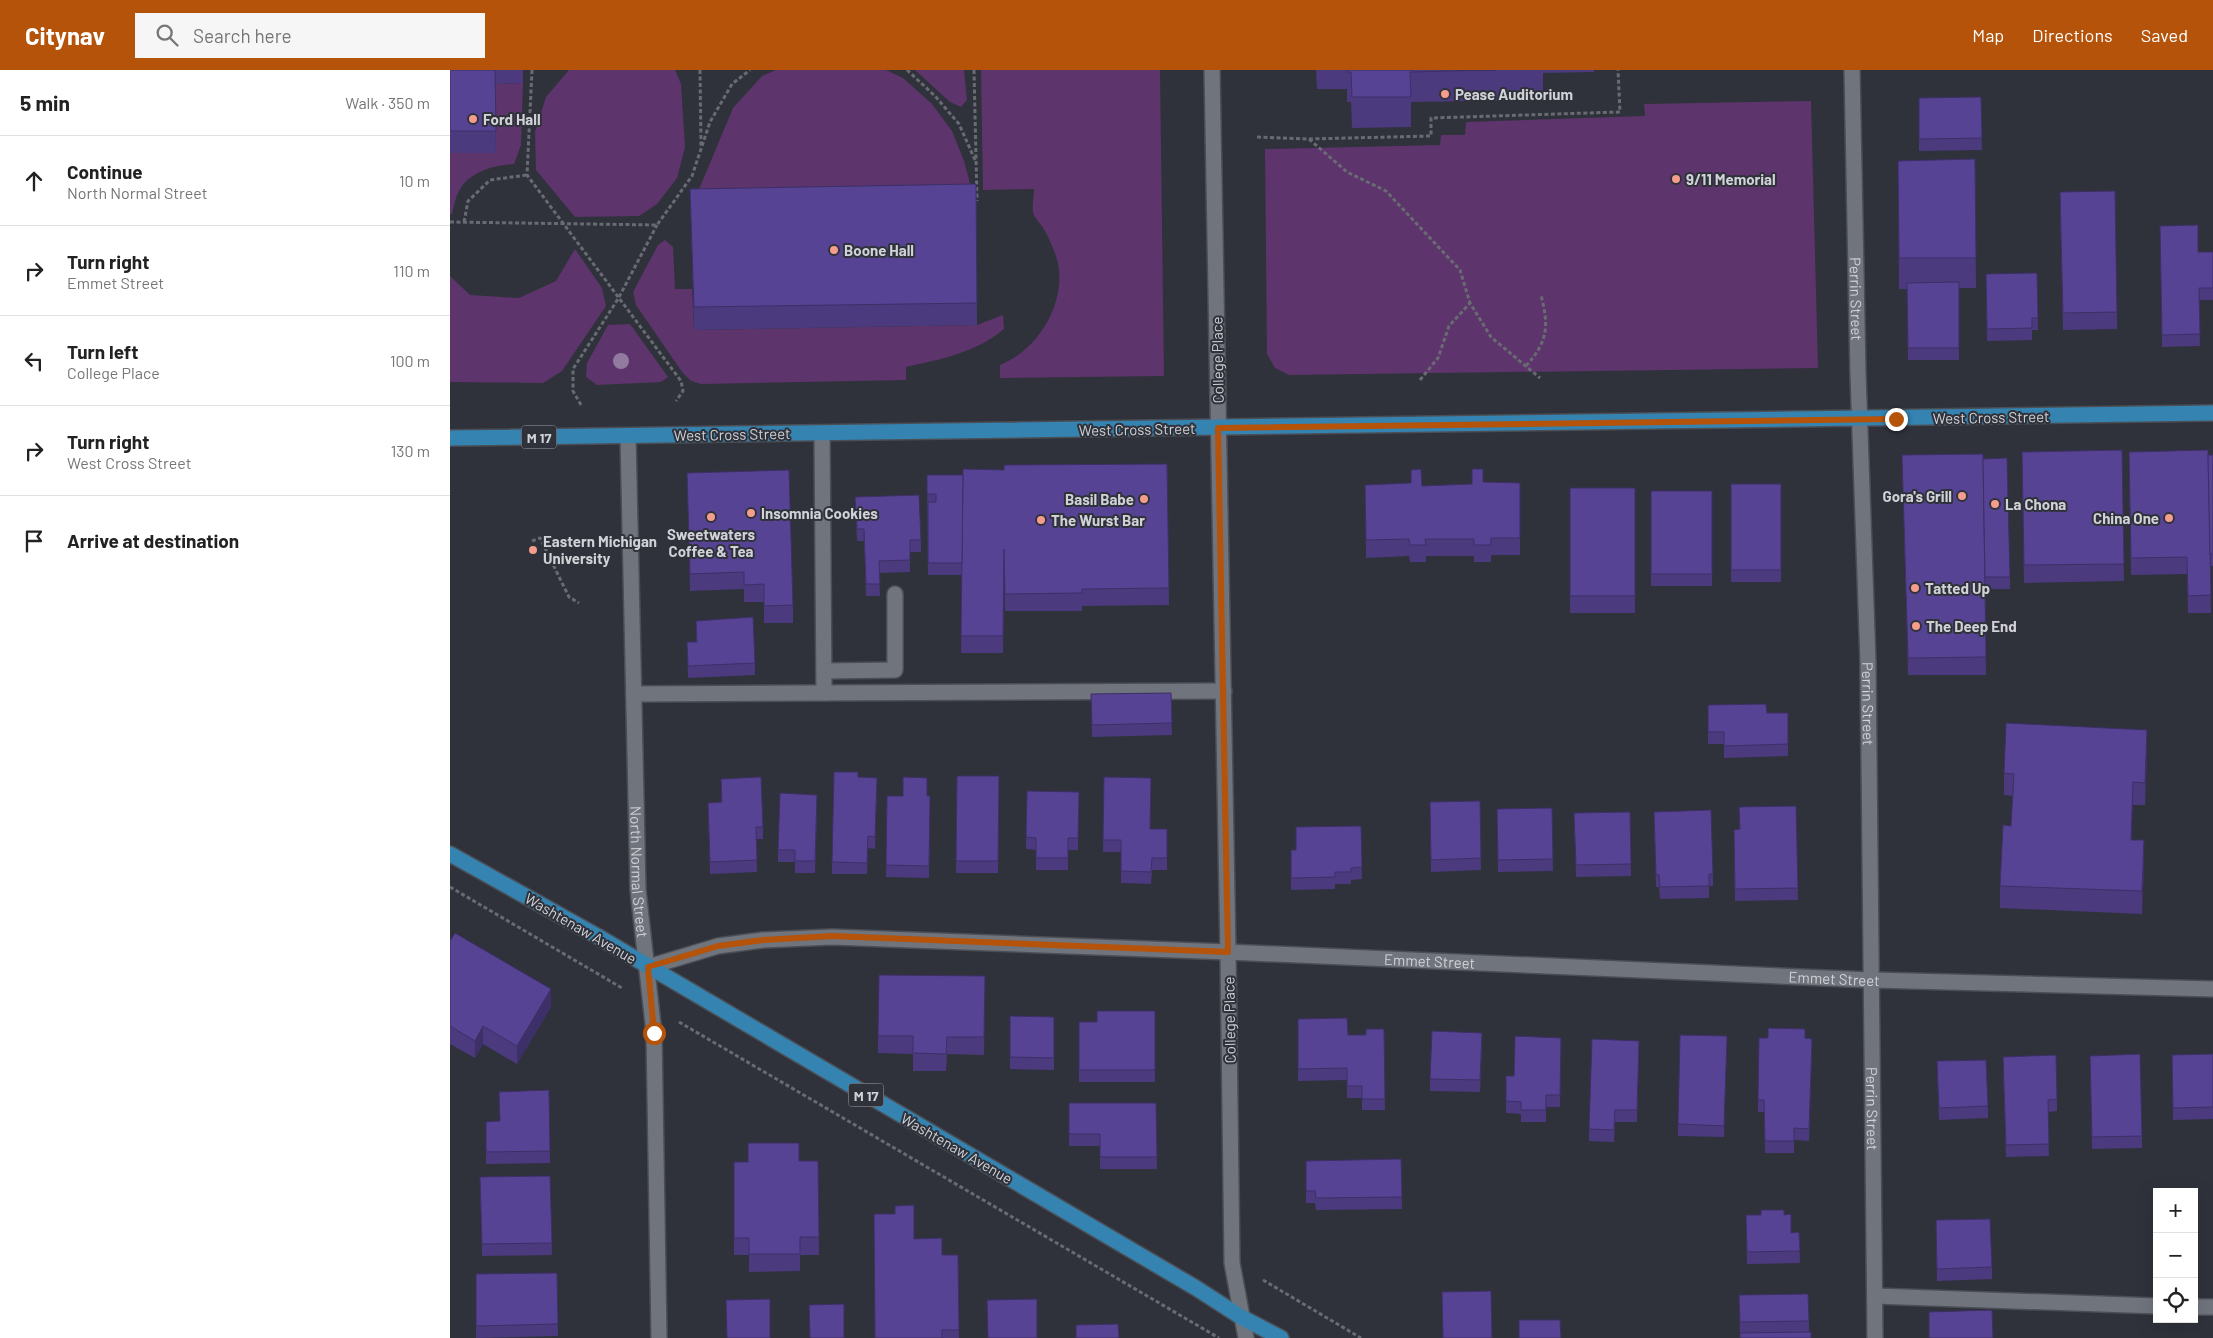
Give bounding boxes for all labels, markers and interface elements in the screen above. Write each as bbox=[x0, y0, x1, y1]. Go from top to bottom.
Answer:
search box bbox=[135, 13, 485, 58]
text: Citynav bbox=[25, 21, 105, 50]
icon: search bbox=[153, 21, 181, 49]
text: Search here bbox=[193, 24, 292, 47]
text: Map bbox=[1972, 24, 2004, 46]
text: Directions bbox=[2032, 24, 2113, 46]
text: Saved bbox=[2141, 24, 2188, 46]
place label: Pease Auditorium bbox=[1455, 85, 1573, 103]
marker: Pease Auditorium bbox=[1439, 88, 1451, 100]
text: 5 min bbox=[20, 90, 70, 115]
text: Walk · 350 m bbox=[345, 93, 430, 112]
place label: Ford Hall bbox=[483, 110, 541, 128]
marker: Ford Hall bbox=[467, 113, 479, 125]
text: Continue bbox=[67, 160, 143, 183]
icon: ahead bbox=[20, 167, 48, 195]
place label: 9/11 Memorial bbox=[1686, 170, 1776, 188]
text: 10 m bbox=[399, 171, 430, 190]
marker: 9/11 Memorial bbox=[1670, 173, 1682, 185]
text: North Normal Street bbox=[67, 183, 208, 202]
place label: Boone Hall bbox=[844, 241, 914, 259]
marker: Boone Hall bbox=[828, 244, 840, 256]
text: Turn right bbox=[67, 250, 149, 273]
icon: right bbox=[20, 257, 48, 285]
street label: Perrin Street bbox=[1847, 257, 1866, 341]
text: 110 m bbox=[393, 261, 430, 280]
text: Emmet Street bbox=[67, 273, 164, 292]
street label: College Place bbox=[1207, 316, 1227, 404]
text: Turn left bbox=[67, 340, 138, 363]
icon: left bbox=[20, 347, 48, 375]
text: 100 m bbox=[390, 351, 430, 370]
text: College Place bbox=[67, 363, 160, 382]
street label: West Cross Street bbox=[1932, 407, 2050, 427]
route end bbox=[1885, 408, 1908, 431]
street label: West Cross Street bbox=[1078, 419, 1196, 439]
street label: West Cross Street bbox=[673, 424, 791, 444]
road number: M 17 bbox=[522, 426, 556, 448]
text: Turn right bbox=[67, 430, 149, 453]
icon: right bbox=[20, 437, 48, 465]
text: 130 m bbox=[391, 441, 430, 460]
text: West Cross Street bbox=[67, 453, 192, 472]
place label: Gora's Grill bbox=[1882, 487, 1952, 505]
place label: Basil Babe bbox=[1065, 490, 1134, 508]
marker: Gora's Grill bbox=[1956, 490, 1968, 502]
marker: Basil Babe bbox=[1138, 493, 1150, 505]
place label: La Chona bbox=[2005, 495, 2066, 513]
marker: La Chona bbox=[1989, 498, 2001, 510]
place label: Insomnia Cookies bbox=[761, 504, 878, 522]
marker: Insomnia Cookies bbox=[745, 507, 757, 519]
place label: China One bbox=[2093, 509, 2159, 527]
marker: Sweetwaters Coffee & Tea bbox=[705, 511, 717, 523]
place label: The Wurst Bar bbox=[1051, 511, 1145, 529]
marker: China One bbox=[2163, 512, 2175, 524]
marker: The Wurst Bar bbox=[1035, 514, 1047, 526]
place label: Sweetwaters Coffee & Tea bbox=[667, 525, 756, 560]
icon: arrive bbox=[20, 527, 48, 555]
text: Arrive at destination bbox=[67, 529, 239, 552]
place label: Eastern Michigan University bbox=[543, 532, 657, 567]
marker: Eastern Michigan University bbox=[527, 544, 539, 556]
place label: Tatted Up bbox=[1925, 579, 1990, 597]
marker: Tatted Up bbox=[1909, 582, 1921, 594]
place label: The Deep End bbox=[1926, 617, 2017, 635]
marker: The Deep End bbox=[1910, 620, 1922, 632]
street label: Perrin Street bbox=[1859, 662, 1878, 746]
street label: North Normal Street bbox=[627, 806, 652, 939]
street label: Washtenaw Avenue bbox=[522, 889, 640, 967]
street label: Emmet Street bbox=[1384, 950, 1475, 972]
street label: Emmet Street bbox=[1788, 967, 1880, 989]
street label: College Place bbox=[1219, 976, 1239, 1064]
route start bbox=[643, 1022, 666, 1045]
street label: Perrin Street bbox=[1863, 1067, 1882, 1151]
road number: M 17 bbox=[848, 1084, 884, 1106]
street label: Washtenaw Avenue bbox=[898, 1109, 1016, 1187]
map controls bbox=[2153, 1188, 2198, 1323]
button: + bbox=[2153, 1188, 2198, 1233]
button: − bbox=[2153, 1233, 2198, 1278]
button: locate bbox=[2153, 1278, 2198, 1323]

